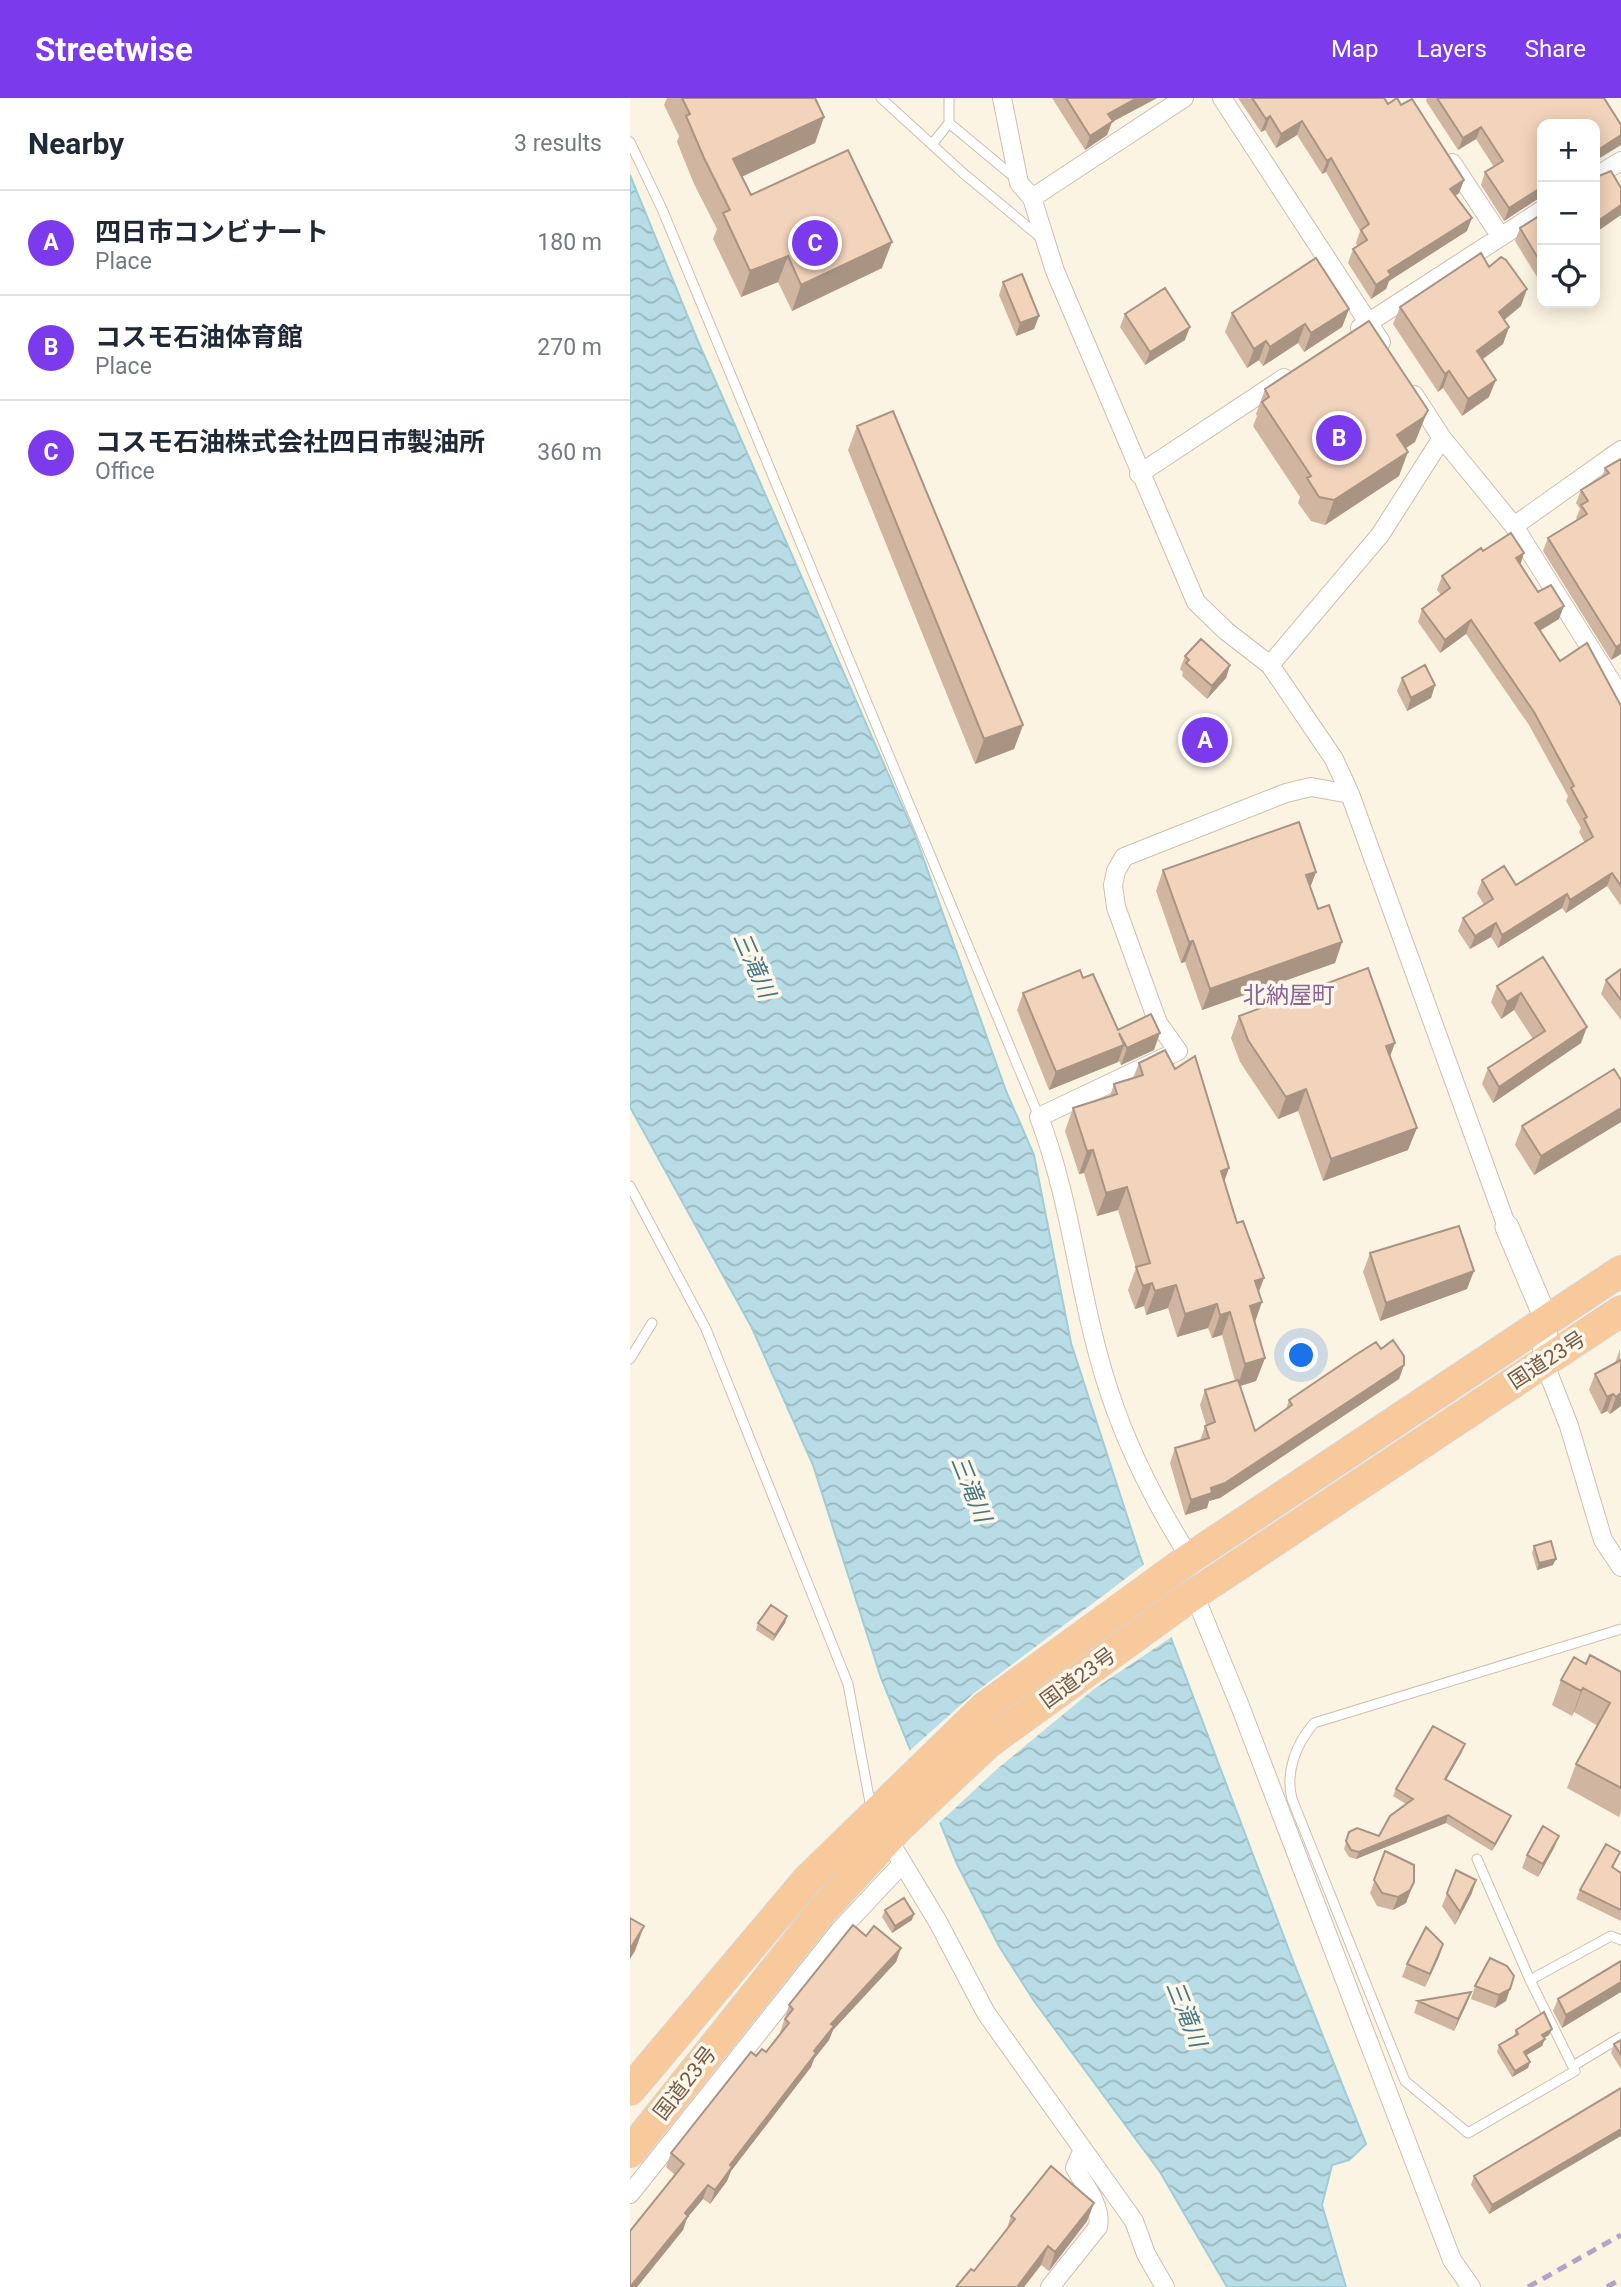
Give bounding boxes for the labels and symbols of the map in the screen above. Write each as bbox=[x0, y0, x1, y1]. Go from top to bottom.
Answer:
pin: C bbox=[792, 217, 838, 269]
pin: B bbox=[1316, 412, 1362, 464]
pin: A bbox=[1182, 714, 1228, 766]
water label: 三滝川 bbox=[728, 928, 782, 1005]
district label: 北納屋町 bbox=[1243, 982, 1335, 1009]
street label: 国道23号 bbox=[1504, 1326, 1590, 1394]
your location bbox=[1284, 1338, 1318, 1372]
water label: 三滝川 bbox=[946, 1452, 998, 1529]
street label: 国道23号 bbox=[1036, 1643, 1120, 1713]
water label: 三滝川 bbox=[1161, 1977, 1213, 2054]
street label: 国道23号 bbox=[649, 2041, 721, 2125]

